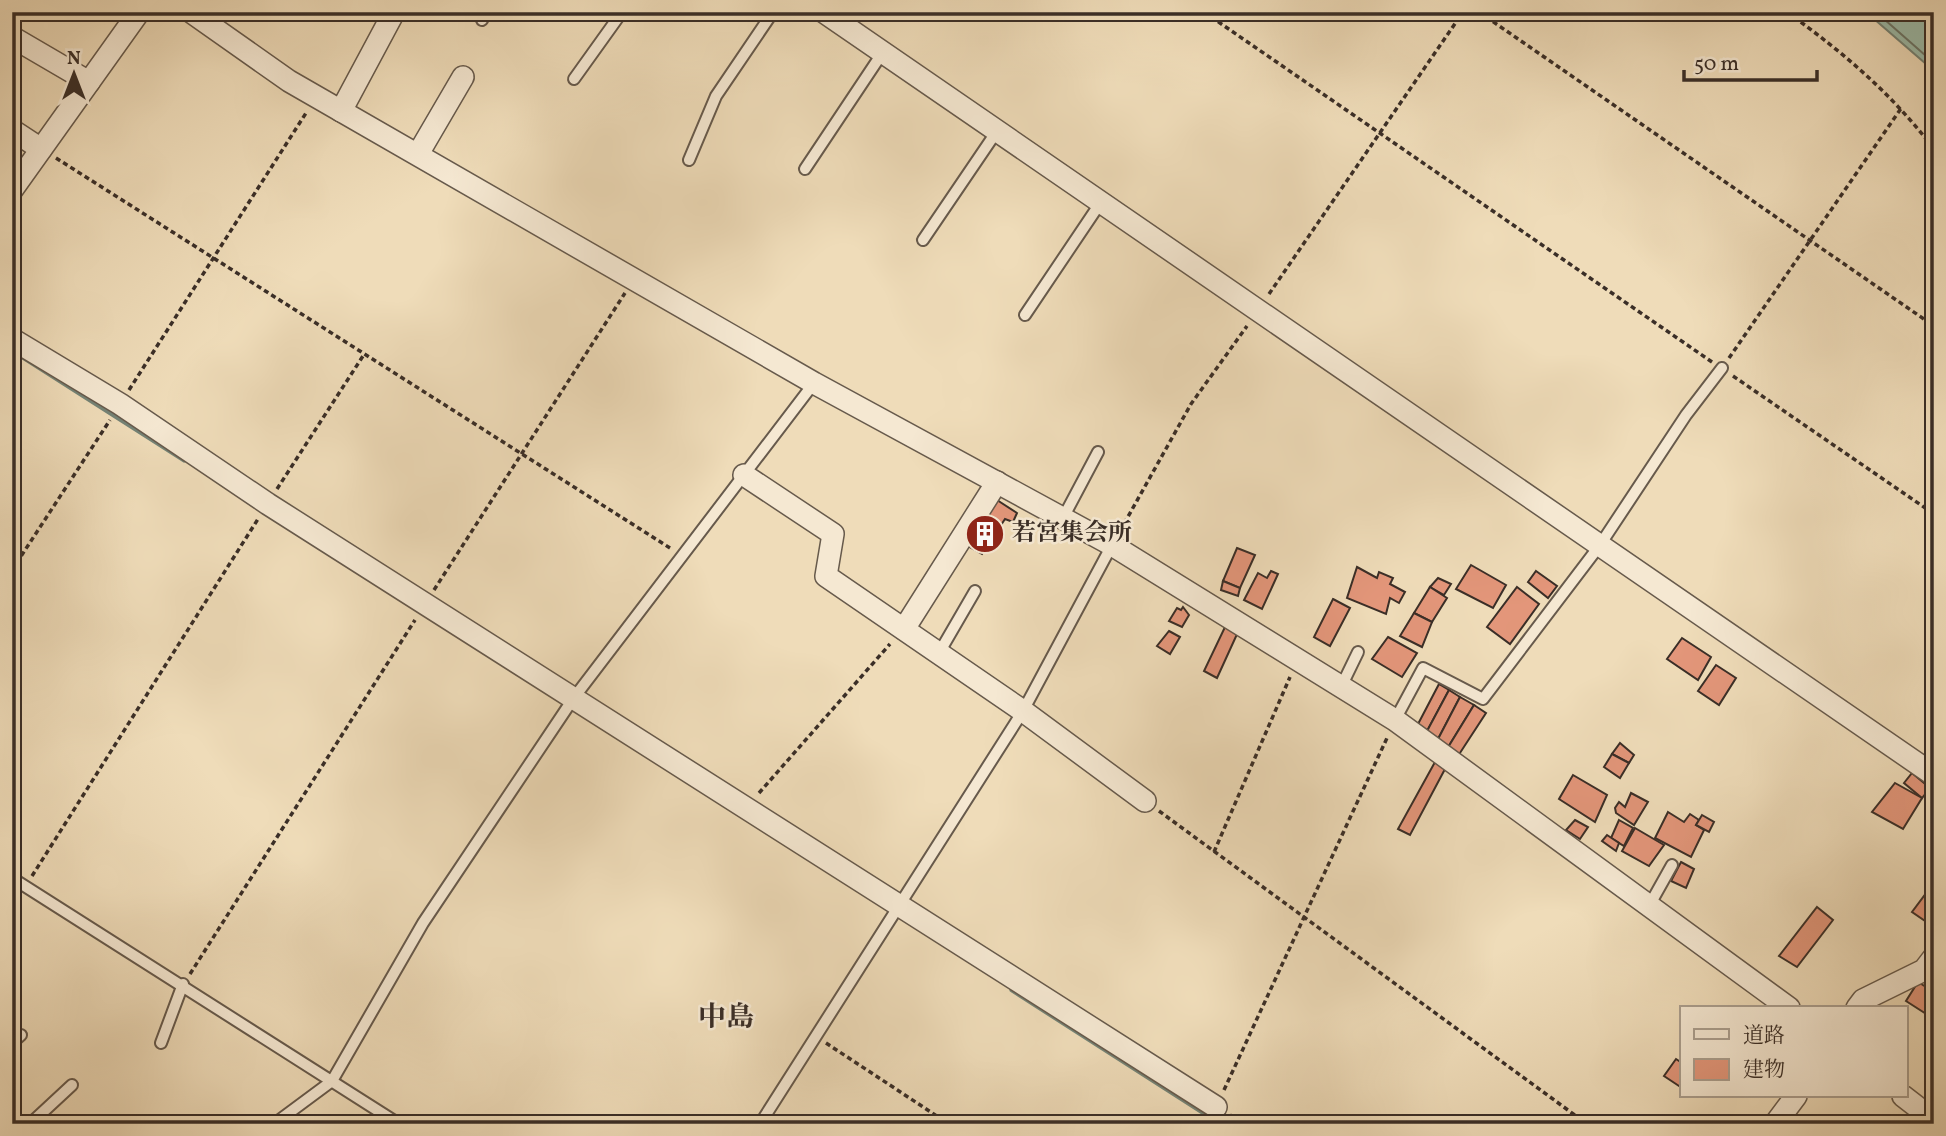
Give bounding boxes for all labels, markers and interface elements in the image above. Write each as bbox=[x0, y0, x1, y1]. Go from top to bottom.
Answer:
north arrow bbox=[38, 38, 108, 108]
scale bar bbox=[1684, 38, 1816, 82]
text: N bbox=[67, 46, 81, 72]
text: 50 m bbox=[1694, 50, 1739, 79]
building icon: 若宮集会所 bbox=[964, 513, 1006, 555]
place label: 若宮集会所 bbox=[1012, 517, 1132, 551]
district label: 中島 bbox=[698, 999, 754, 1038]
legend bbox=[1680, 1006, 1908, 1098]
text: 道路 bbox=[1743, 1022, 1785, 1051]
text: 建物 bbox=[1743, 1056, 1785, 1085]

